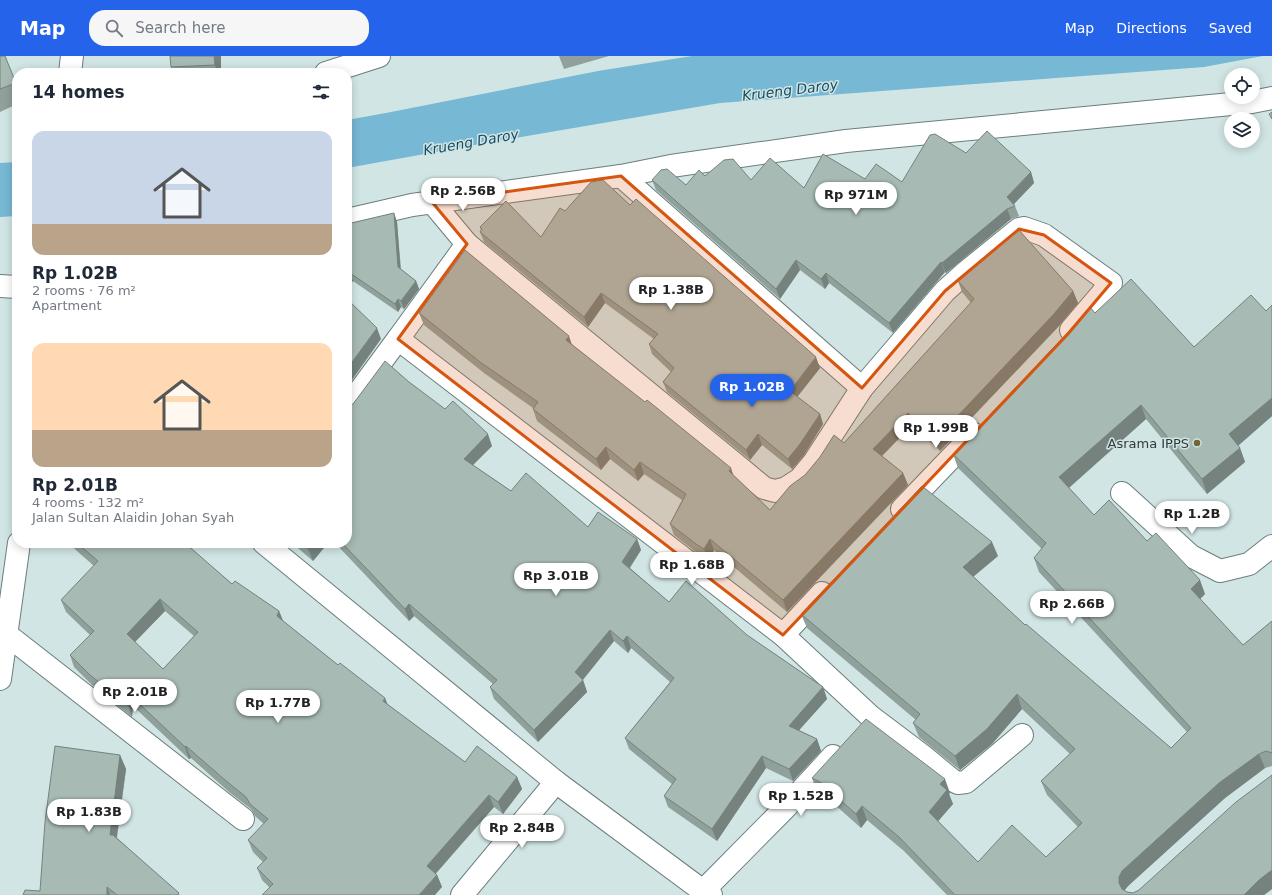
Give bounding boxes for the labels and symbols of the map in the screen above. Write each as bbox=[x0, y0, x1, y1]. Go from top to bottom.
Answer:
water label: Krueng Daroy bbox=[741, 76, 840, 104]
water label: Krueng Daroy bbox=[422, 126, 521, 158]
pin: Rp 2.56B bbox=[422, 178, 504, 212]
pin: Rp 971M bbox=[819, 182, 893, 216]
pin: Rp 1.38B bbox=[630, 277, 712, 311]
pin: Rp 1.02B bbox=[711, 374, 793, 408]
pin: Rp 1.99B bbox=[895, 415, 977, 449]
place label: Asrama IPPS bbox=[1107, 436, 1189, 451]
marker: Asrama IPPS bbox=[1192, 438, 1202, 448]
pin: Rp 1.2B bbox=[1155, 501, 1229, 535]
pin: Rp 1.68B bbox=[651, 552, 733, 586]
pin: Rp 3.01B bbox=[515, 563, 597, 597]
pin: Rp 2.66B bbox=[1031, 591, 1113, 625]
pin: Rp 2.01B bbox=[94, 679, 176, 713]
pin: Rp 1.77B bbox=[237, 690, 319, 724]
pin: Rp 1.52B bbox=[760, 783, 842, 817]
pin: Rp 1.83B bbox=[48, 799, 130, 833]
pin: Rp 2.84B bbox=[481, 815, 563, 849]

